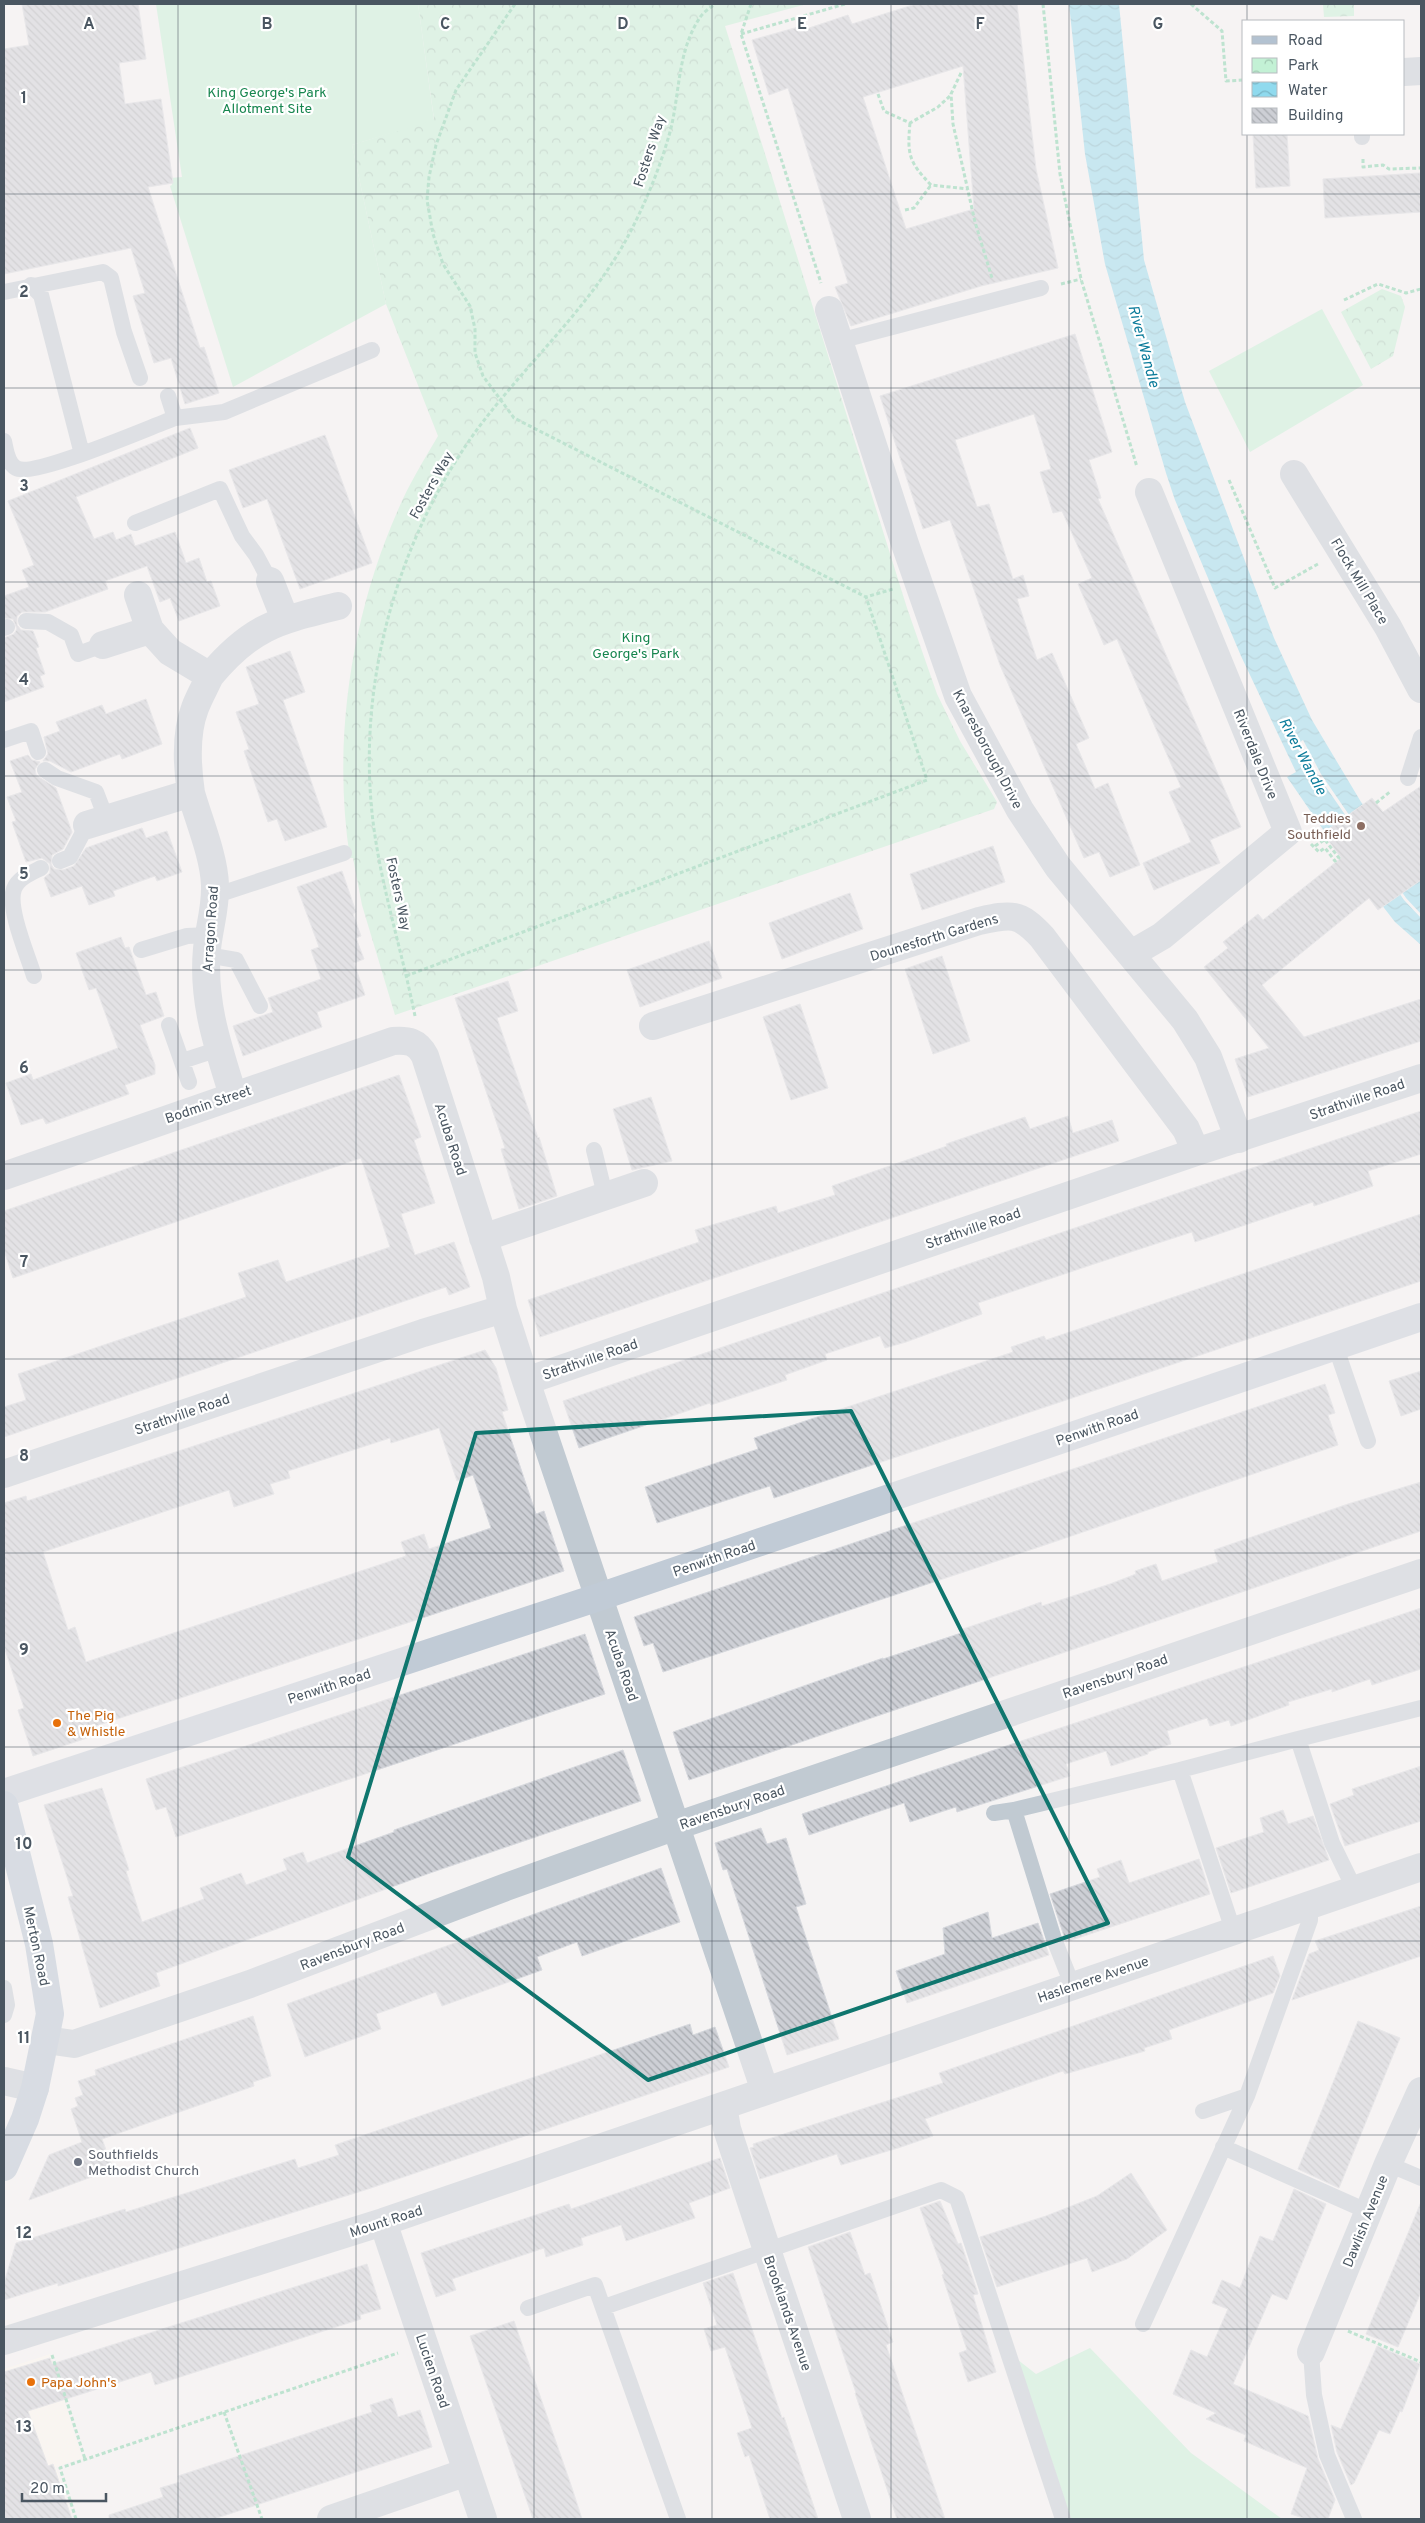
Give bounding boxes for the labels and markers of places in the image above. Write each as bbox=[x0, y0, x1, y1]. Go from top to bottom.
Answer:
place label: Teddies Southfield bbox=[1287, 811, 1351, 844]
marker: Teddies Southfield bbox=[1355, 820, 1367, 832]
place label: The Pig & Whistle bbox=[67, 1708, 125, 1741]
marker: The Pig & Whistle bbox=[51, 1717, 63, 1729]
place label: Southfields Methodist Church bbox=[88, 2147, 199, 2180]
marker: Southfields Methodist Church bbox=[72, 2156, 84, 2168]
place label: Papa John's bbox=[41, 2375, 117, 2392]
marker: Papa John's bbox=[25, 2376, 37, 2388]

